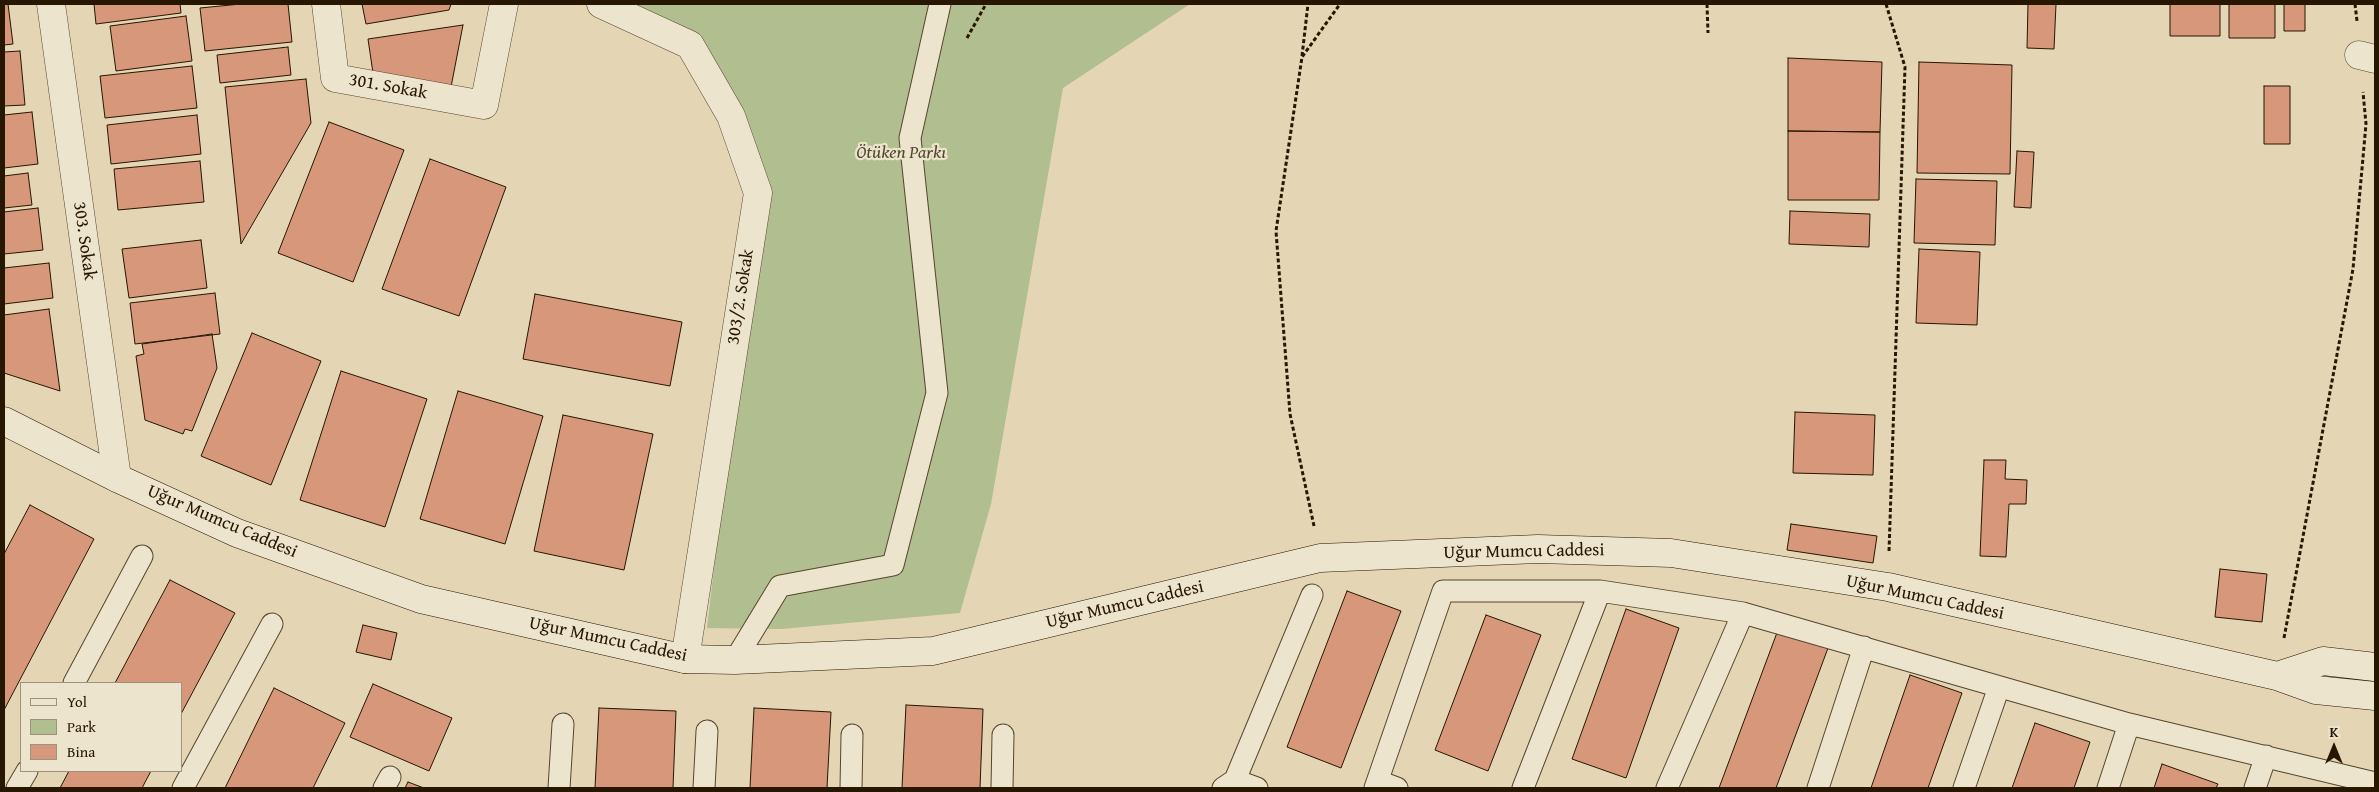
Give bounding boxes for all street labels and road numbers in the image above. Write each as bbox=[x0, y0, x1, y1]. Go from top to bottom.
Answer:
street label: 301. Sokak bbox=[347, 69, 429, 105]
street label: 303. Sokak bbox=[68, 200, 100, 282]
street label: 303/2. Sokak bbox=[723, 248, 759, 346]
street label: Uğur Mumcu Caddesi bbox=[144, 481, 300, 563]
street label: Uğur Mumcu Caddesi bbox=[1443, 540, 1605, 564]
street label: Uğur Mumcu Caddesi bbox=[1844, 571, 2006, 625]
street label: Uğur Mumcu Caddesi bbox=[1044, 576, 1206, 634]
street label: Uğur Mumcu Caddesi bbox=[527, 613, 689, 667]

